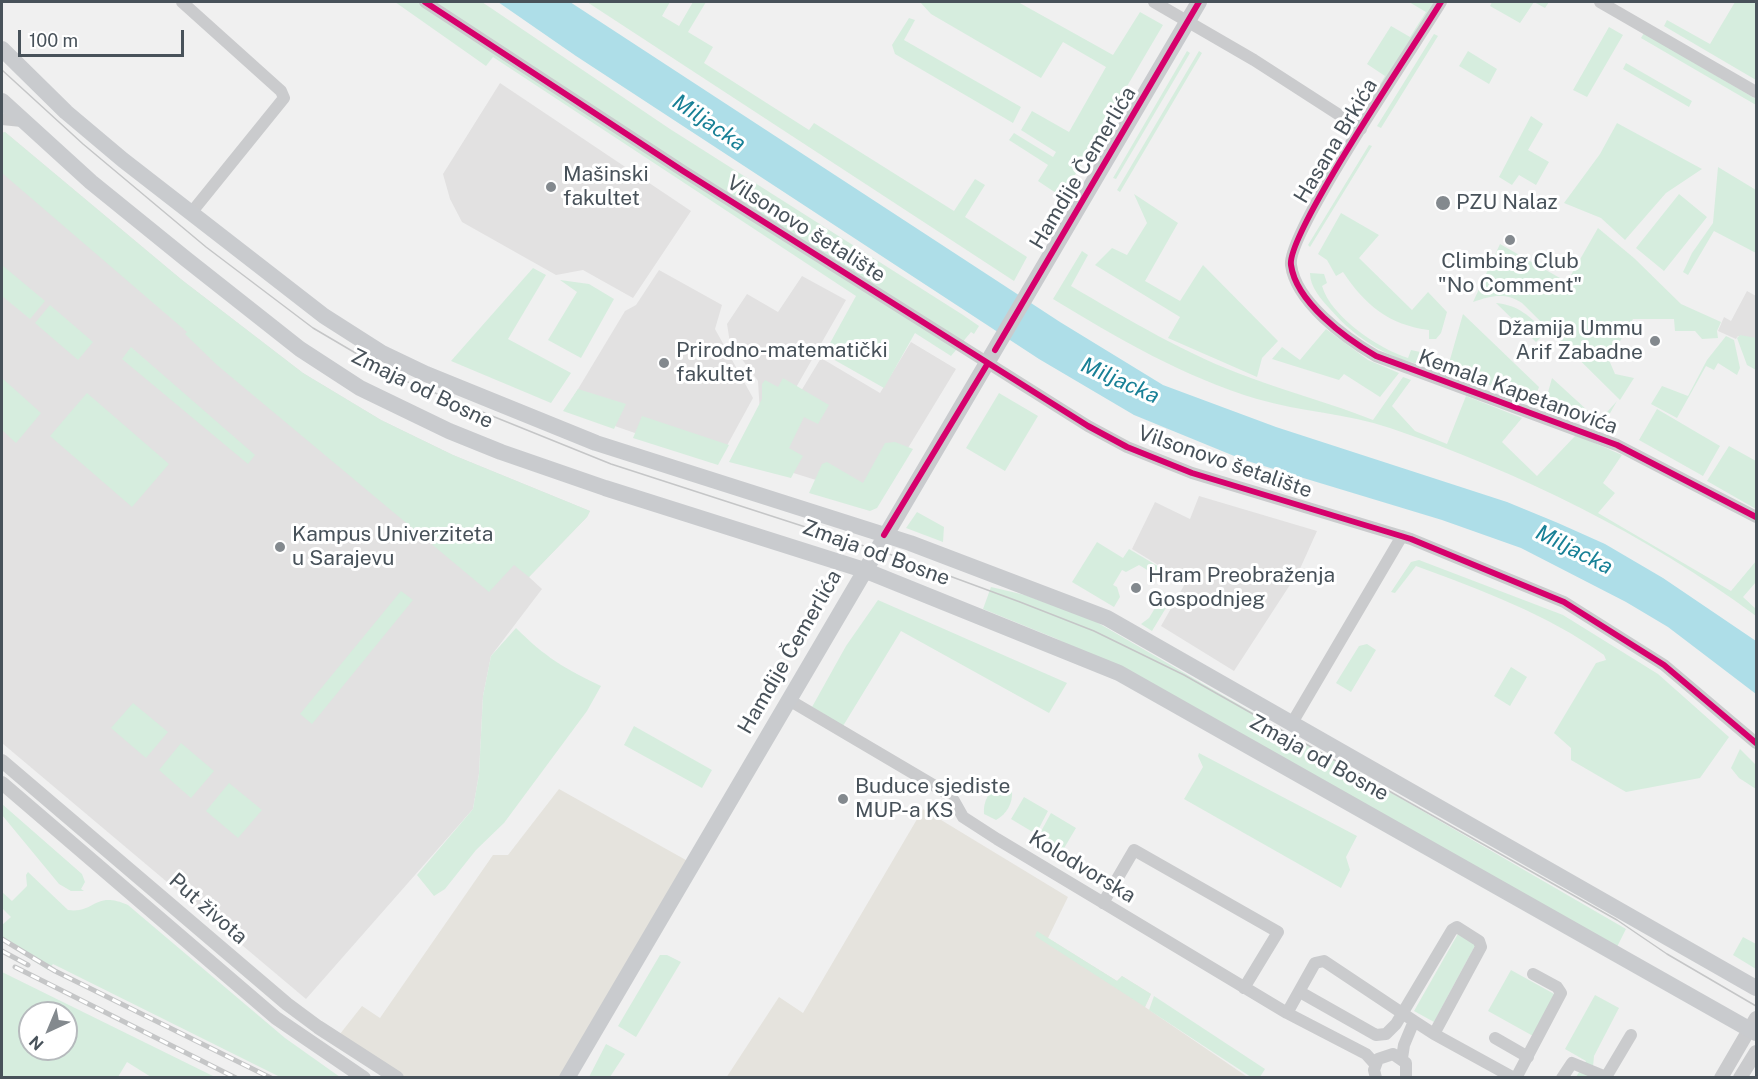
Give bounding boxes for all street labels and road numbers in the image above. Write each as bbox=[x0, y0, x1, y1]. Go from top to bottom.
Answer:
street label: Hasana Brkića bbox=[1289, 74, 1383, 208]
street label: Hamdije Čemerlića bbox=[1025, 82, 1141, 254]
street label: Vilsonovo šetalište bbox=[722, 170, 890, 288]
street label: Zmaja od Bosne bbox=[347, 344, 497, 434]
street label: Kemala Kapetanovića bbox=[1415, 344, 1621, 440]
street label: Vilsonovo šetalište bbox=[1135, 420, 1315, 504]
street label: Zmaja od Bosne bbox=[799, 515, 953, 591]
street label: Hamdije Čemerlića bbox=[733, 566, 847, 738]
street label: Zmaja od Bosne bbox=[1245, 709, 1393, 807]
street label: Kolodvorska bbox=[1024, 825, 1140, 909]
street label: Put života bbox=[164, 868, 252, 950]

